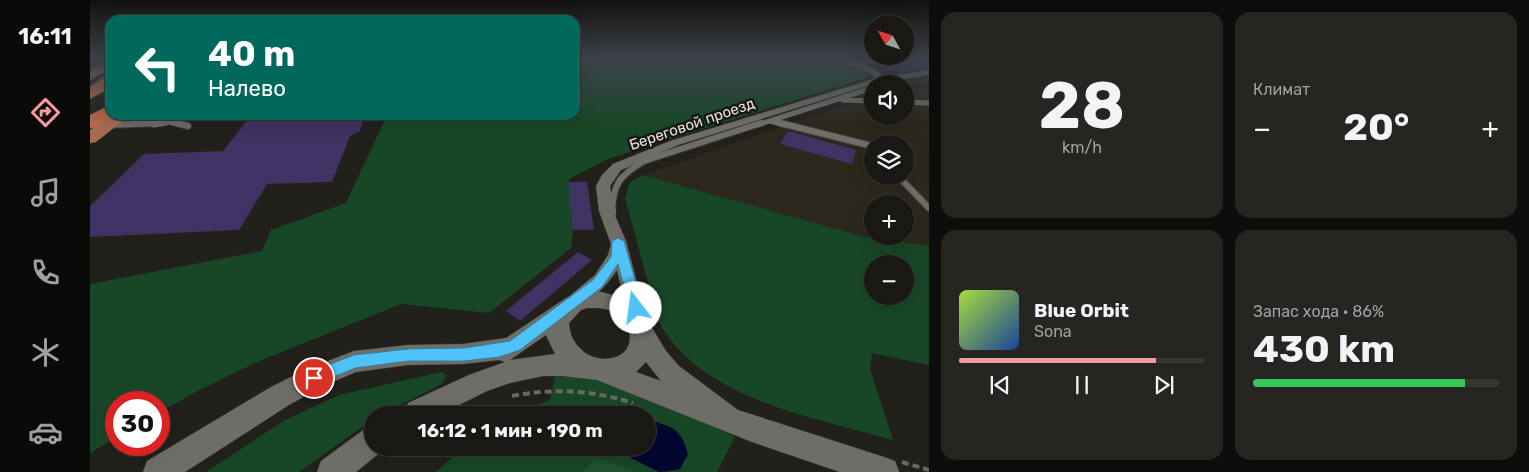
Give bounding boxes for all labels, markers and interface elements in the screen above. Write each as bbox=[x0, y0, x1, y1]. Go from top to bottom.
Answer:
north arrow bbox=[864, 15, 914, 65]
map controls bbox=[864, 15, 914, 305]
text: 16:11 bbox=[18, 23, 72, 50]
text: 40 m bbox=[208, 33, 295, 75]
icon: left bbox=[125, 35, 190, 100]
text: 28 bbox=[1039, 67, 1125, 144]
text: Налево bbox=[208, 75, 286, 102]
button: sound bbox=[864, 75, 914, 125]
text: Климат bbox=[1253, 80, 1310, 99]
street label: Береговой проезд bbox=[627, 94, 757, 154]
icon: directions bbox=[28, 95, 63, 130]
text: 20° bbox=[1343, 104, 1409, 150]
text: − bbox=[1253, 112, 1271, 145]
text: + bbox=[1482, 112, 1499, 145]
button: layers bbox=[864, 135, 914, 185]
text: km/h bbox=[1062, 138, 1102, 157]
icon: music bbox=[28, 175, 63, 210]
button: + bbox=[864, 195, 914, 245]
icon: phone bbox=[28, 255, 63, 290]
button: − bbox=[864, 255, 914, 305]
position arrow bbox=[609, 281, 661, 333]
text: Blue Orbit bbox=[1034, 299, 1129, 322]
text: Запас хода · 86% bbox=[1253, 302, 1384, 321]
text: Sona bbox=[1034, 322, 1072, 341]
text: 430 km bbox=[1253, 326, 1395, 372]
icon: climate bbox=[28, 335, 63, 370]
pin bbox=[293, 357, 335, 399]
icon: arrive bbox=[300, 364, 328, 392]
icon: previous bbox=[986, 371, 1014, 399]
icon: pause bbox=[1068, 371, 1096, 399]
icon: next bbox=[1150, 371, 1178, 399]
speed limit sign: 30 bbox=[105, 391, 170, 456]
icon: car bbox=[28, 415, 63, 450]
text: 16:12 · 1 мин · 190 m bbox=[417, 419, 603, 442]

